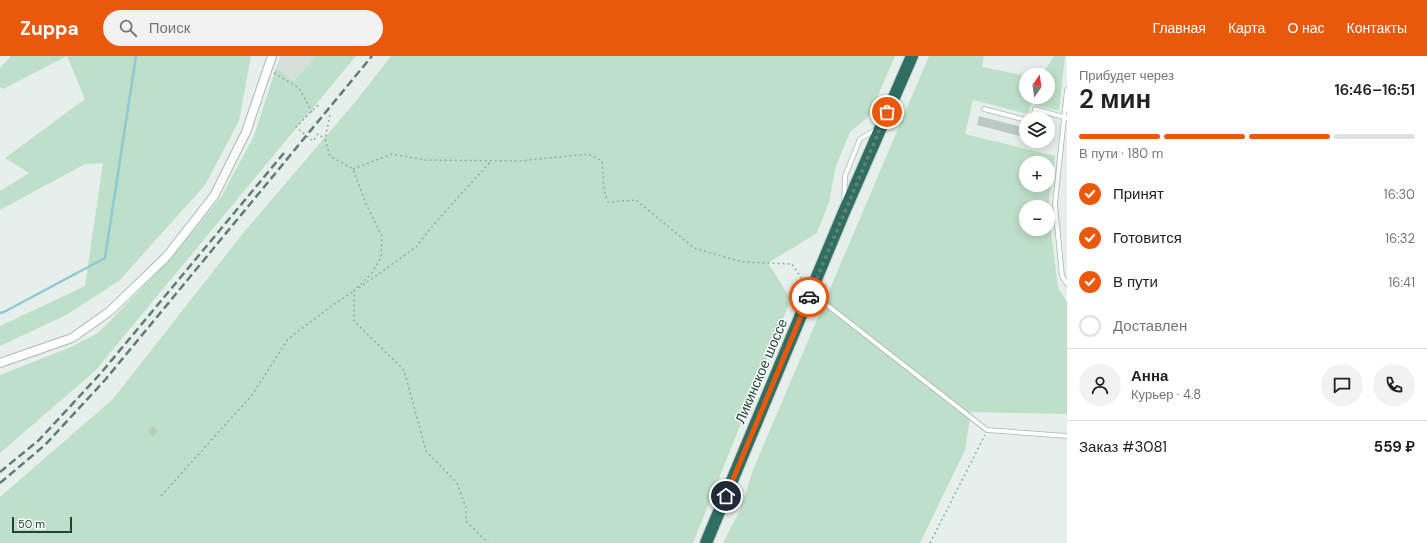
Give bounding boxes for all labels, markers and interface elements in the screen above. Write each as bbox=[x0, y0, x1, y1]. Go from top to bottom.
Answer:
search box bbox=[103, 10, 383, 46]
text: Zuppa bbox=[20, 16, 79, 41]
icon: search bbox=[117, 17, 139, 39]
text: Поиск bbox=[149, 18, 190, 38]
text: Главная bbox=[1153, 19, 1206, 37]
text: Карта bbox=[1228, 19, 1265, 37]
text: О нас bbox=[1287, 19, 1325, 37]
text: Контакты bbox=[1347, 19, 1407, 37]
text: Прибудет через bbox=[1079, 67, 1174, 84]
north arrow bbox=[1019, 68, 1055, 104]
map controls bbox=[1019, 68, 1055, 236]
text: 16:46–16:51 bbox=[1335, 80, 1415, 100]
text: 2 мин bbox=[1079, 82, 1151, 116]
pin bbox=[870, 95, 904, 129]
icon: bag bbox=[876, 101, 898, 123]
button: layers bbox=[1019, 112, 1055, 148]
text: В пути · 180 m bbox=[1079, 145, 1163, 162]
button: + bbox=[1019, 156, 1055, 192]
icon: check bbox=[1079, 183, 1101, 205]
text: Принят bbox=[1113, 184, 1164, 204]
text: 16:30 bbox=[1384, 186, 1415, 203]
button: − bbox=[1019, 200, 1055, 236]
icon: check bbox=[1079, 227, 1101, 249]
text: Готовится bbox=[1113, 228, 1182, 248]
text: 16:32 bbox=[1385, 230, 1415, 247]
icon: check bbox=[1079, 271, 1101, 293]
text: В пути bbox=[1113, 272, 1158, 292]
text: 16:41 bbox=[1388, 274, 1415, 291]
courier bbox=[789, 277, 829, 317]
icon: car bbox=[798, 286, 820, 308]
street label: Ликинское шоссе bbox=[731, 316, 791, 426]
text: Доставлен bbox=[1113, 316, 1187, 336]
button: person bbox=[1079, 364, 1121, 406]
button: chat bbox=[1321, 364, 1363, 406]
button: phone bbox=[1373, 364, 1415, 406]
text: Анна bbox=[1131, 366, 1168, 386]
text: Курьер · 4.8 bbox=[1131, 386, 1201, 403]
text: Заказ #3081 bbox=[1079, 437, 1167, 457]
text: 559 ₽ bbox=[1374, 437, 1415, 457]
pin bbox=[709, 479, 743, 513]
icon: home bbox=[715, 485, 737, 507]
scale bar bbox=[12, 515, 72, 534]
text: 50 m bbox=[18, 517, 45, 531]

